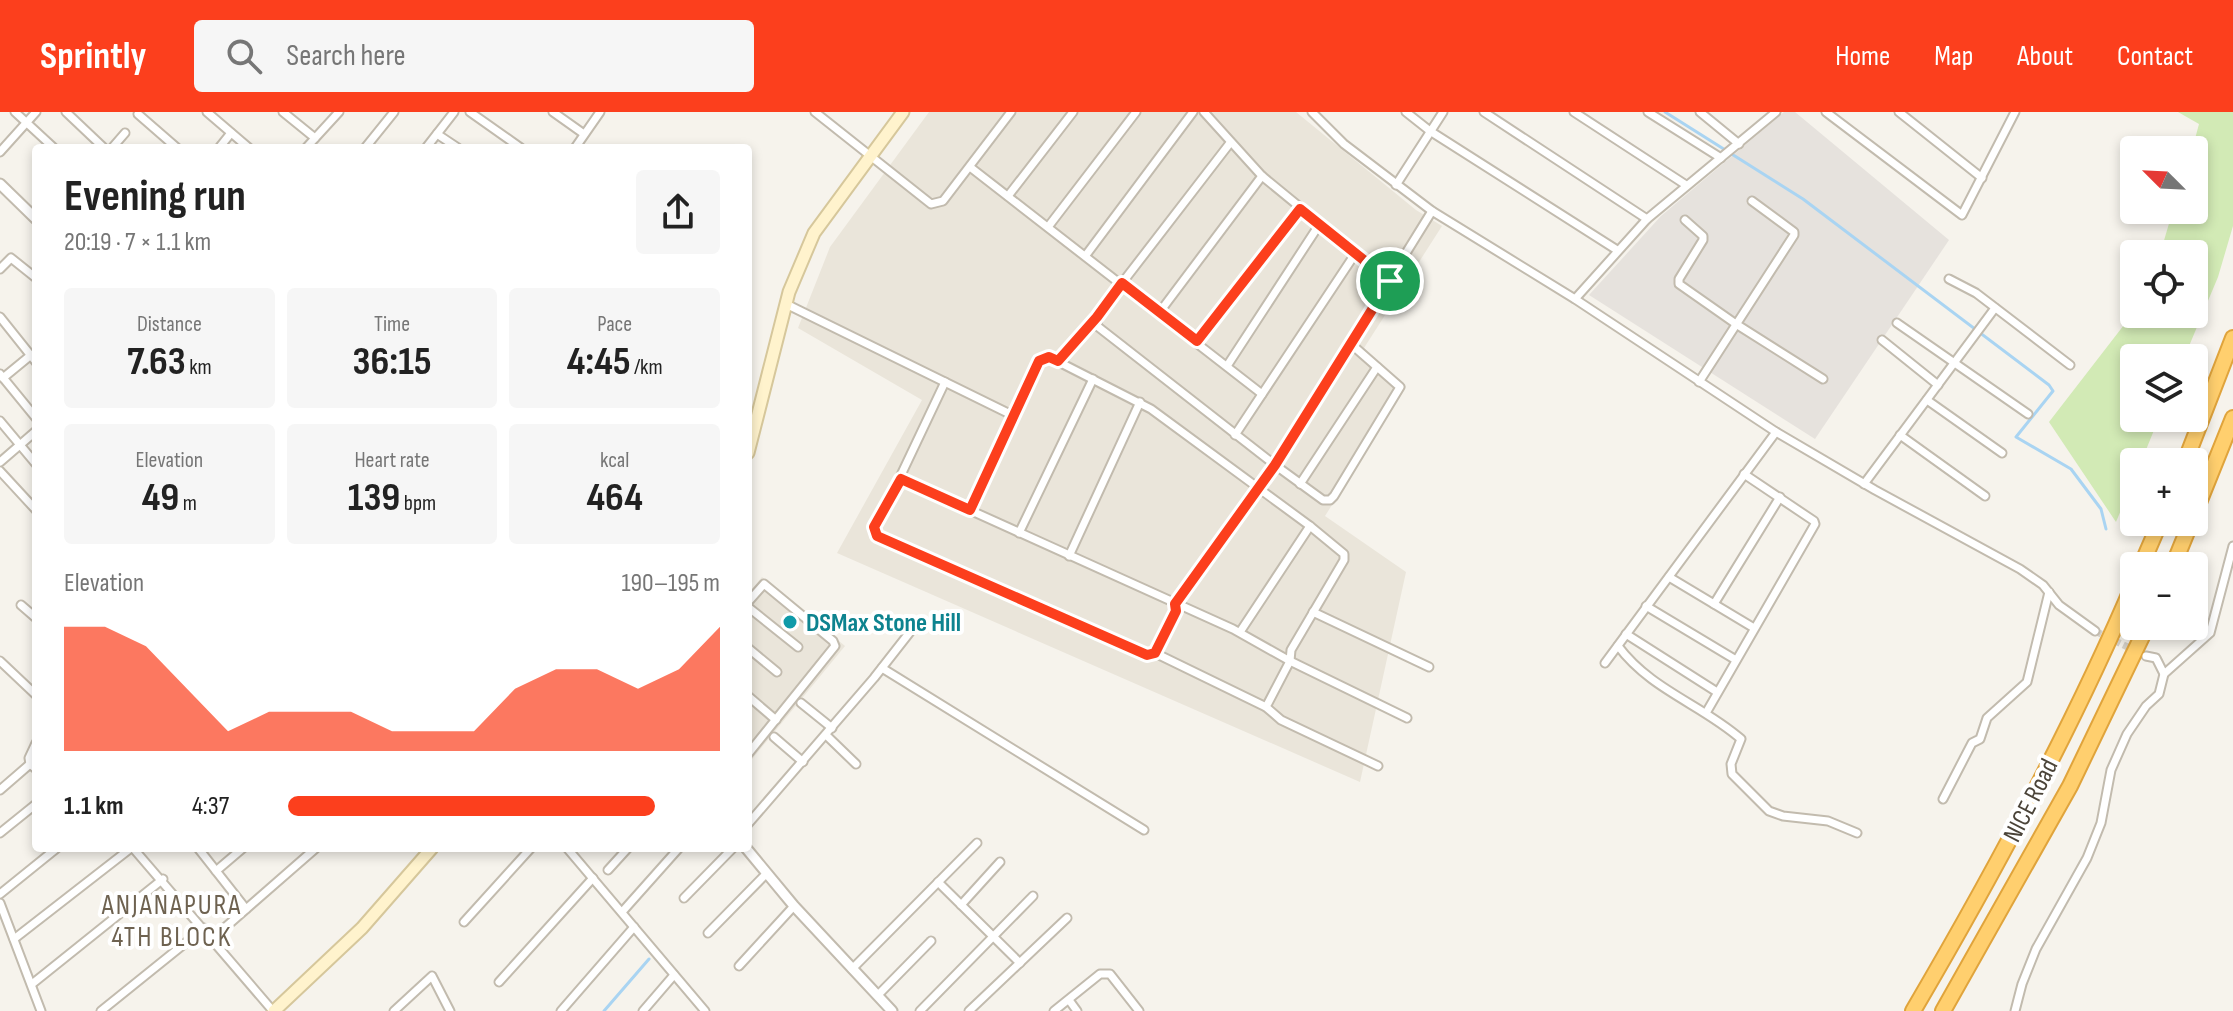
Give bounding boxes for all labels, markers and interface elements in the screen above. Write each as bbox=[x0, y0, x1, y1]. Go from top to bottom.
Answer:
search box bbox=[194, 20, 754, 92]
text: Sprintly bbox=[40, 34, 146, 79]
icon: search bbox=[222, 34, 266, 78]
text: Search here bbox=[286, 38, 406, 74]
text: Home bbox=[1835, 40, 1890, 73]
text: Map bbox=[1934, 40, 1973, 73]
text: About bbox=[2017, 40, 2073, 73]
text: Contact bbox=[2117, 40, 2193, 73]
north arrow bbox=[2120, 136, 2208, 224]
map controls bbox=[2120, 136, 2208, 640]
text: Evening run bbox=[64, 170, 246, 223]
button: share bbox=[636, 170, 720, 254]
text: 20:19 · 7 × 1.1 km bbox=[64, 227, 211, 258]
button: locate bbox=[2120, 240, 2208, 328]
pin bbox=[1356, 247, 1424, 315]
icon: arrive bbox=[1368, 259, 1412, 303]
text: Distance bbox=[137, 311, 202, 338]
text: Time bbox=[374, 311, 410, 338]
text: Pace bbox=[597, 311, 632, 338]
text: 7.63 bbox=[127, 338, 186, 386]
text: 36:15 bbox=[353, 338, 431, 386]
text: 4:45 bbox=[567, 338, 630, 386]
button: layers bbox=[2120, 344, 2208, 432]
text: km bbox=[186, 354, 212, 381]
text: /km bbox=[630, 354, 663, 381]
text: Elevation bbox=[135, 447, 203, 474]
text: Heart rate bbox=[354, 447, 430, 474]
text: kcal bbox=[600, 447, 629, 474]
button: + bbox=[2120, 448, 2208, 536]
text: 49 bbox=[142, 474, 179, 522]
text: 139 bbox=[348, 474, 400, 522]
text: 464 bbox=[586, 474, 643, 522]
text: m bbox=[179, 490, 197, 517]
text: bpm bbox=[400, 490, 436, 517]
button: − bbox=[2120, 552, 2208, 640]
text: Elevation bbox=[64, 568, 144, 599]
text: 190–195 m bbox=[621, 568, 720, 599]
place label: DSMax Stone Hill bbox=[806, 608, 961, 639]
marker: DSMax Stone Hill bbox=[781, 613, 799, 631]
street label: NICE Road bbox=[1997, 754, 2065, 847]
text: 1.1 km bbox=[64, 791, 123, 822]
text: 4:37 bbox=[192, 791, 229, 822]
district label: ANJANAPURA 4TH BLOCK bbox=[101, 889, 242, 954]

